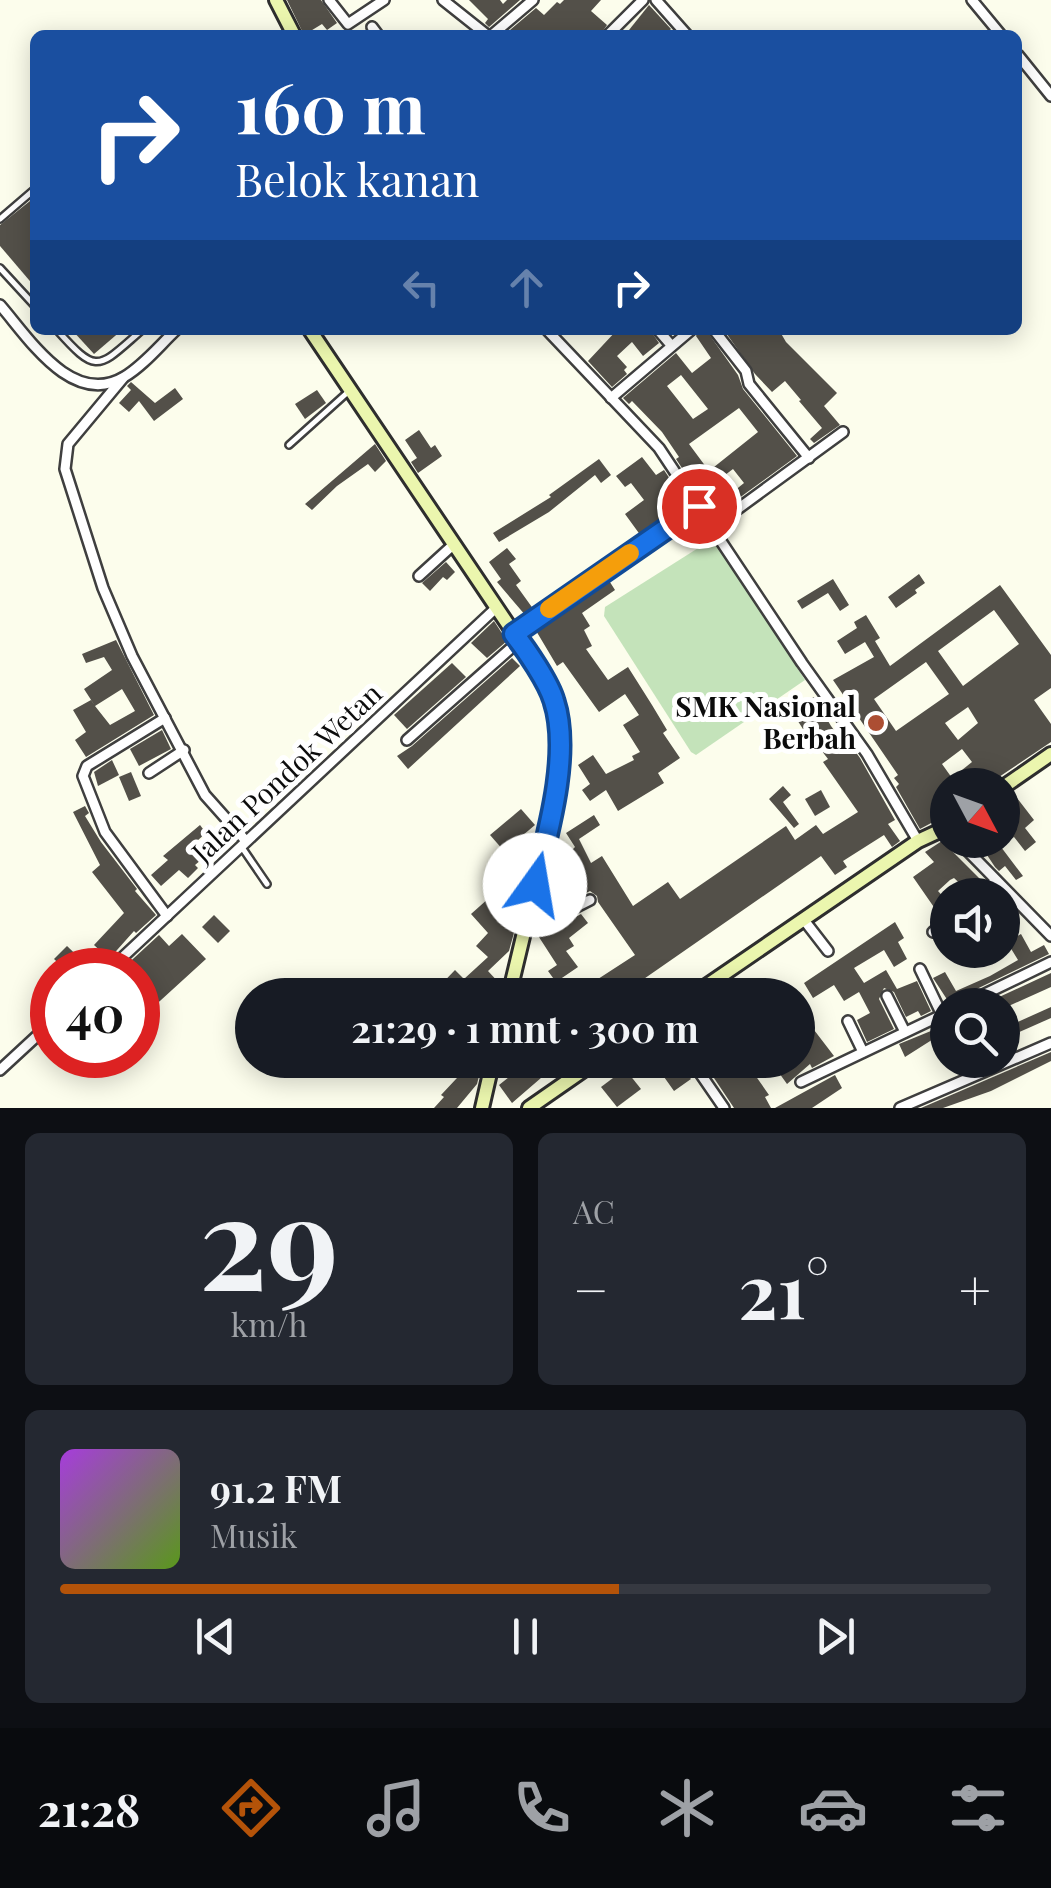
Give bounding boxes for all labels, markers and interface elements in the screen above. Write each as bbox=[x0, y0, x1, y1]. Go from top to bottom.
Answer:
text: 160 m bbox=[235, 58, 426, 152]
icon: right bbox=[70, 70, 200, 200]
text: Belok kanan bbox=[235, 148, 479, 208]
icon: left bbox=[394, 260, 449, 315]
icon: ahead bbox=[499, 260, 554, 315]
icon: right bbox=[604, 260, 659, 315]
pin bbox=[657, 464, 742, 549]
icon: arrive bbox=[672, 479, 727, 534]
street label: Jalan Pondok Wetan bbox=[182, 674, 389, 870]
place label: SMK Nasional Berbah bbox=[675, 687, 856, 756]
marker: SMK Nasional Berbah bbox=[865, 712, 887, 734]
north arrow bbox=[930, 768, 1020, 858]
map controls bbox=[930, 768, 1020, 1078]
position arrow bbox=[483, 833, 587, 937]
button: sound bbox=[930, 878, 1020, 968]
speed limit sign: 40 bbox=[30, 948, 160, 1078]
button: search bbox=[930, 988, 1020, 1078]
text: 21:29 · 1 mnt · 300 m bbox=[351, 1002, 699, 1053]
text: 29 bbox=[199, 1150, 339, 1324]
text: AC bbox=[573, 1189, 615, 1232]
text: 21° bbox=[738, 1238, 829, 1338]
text: − bbox=[573, 1251, 609, 1325]
text: + bbox=[959, 1251, 991, 1325]
text: km/h bbox=[231, 1302, 307, 1345]
text: 91.2 FM bbox=[210, 1462, 342, 1513]
text: Musik bbox=[210, 1513, 297, 1556]
icon: previous bbox=[188, 1609, 243, 1664]
icon: pause bbox=[498, 1609, 553, 1664]
icon: next bbox=[808, 1609, 863, 1664]
icon: directions bbox=[216, 1773, 286, 1843]
icon: music bbox=[361, 1773, 431, 1843]
icon: phone bbox=[507, 1773, 577, 1843]
icon: climate bbox=[652, 1773, 722, 1843]
icon: car bbox=[798, 1773, 868, 1843]
icon: filters bbox=[943, 1773, 1013, 1843]
text: 21:28 bbox=[38, 1778, 140, 1838]

